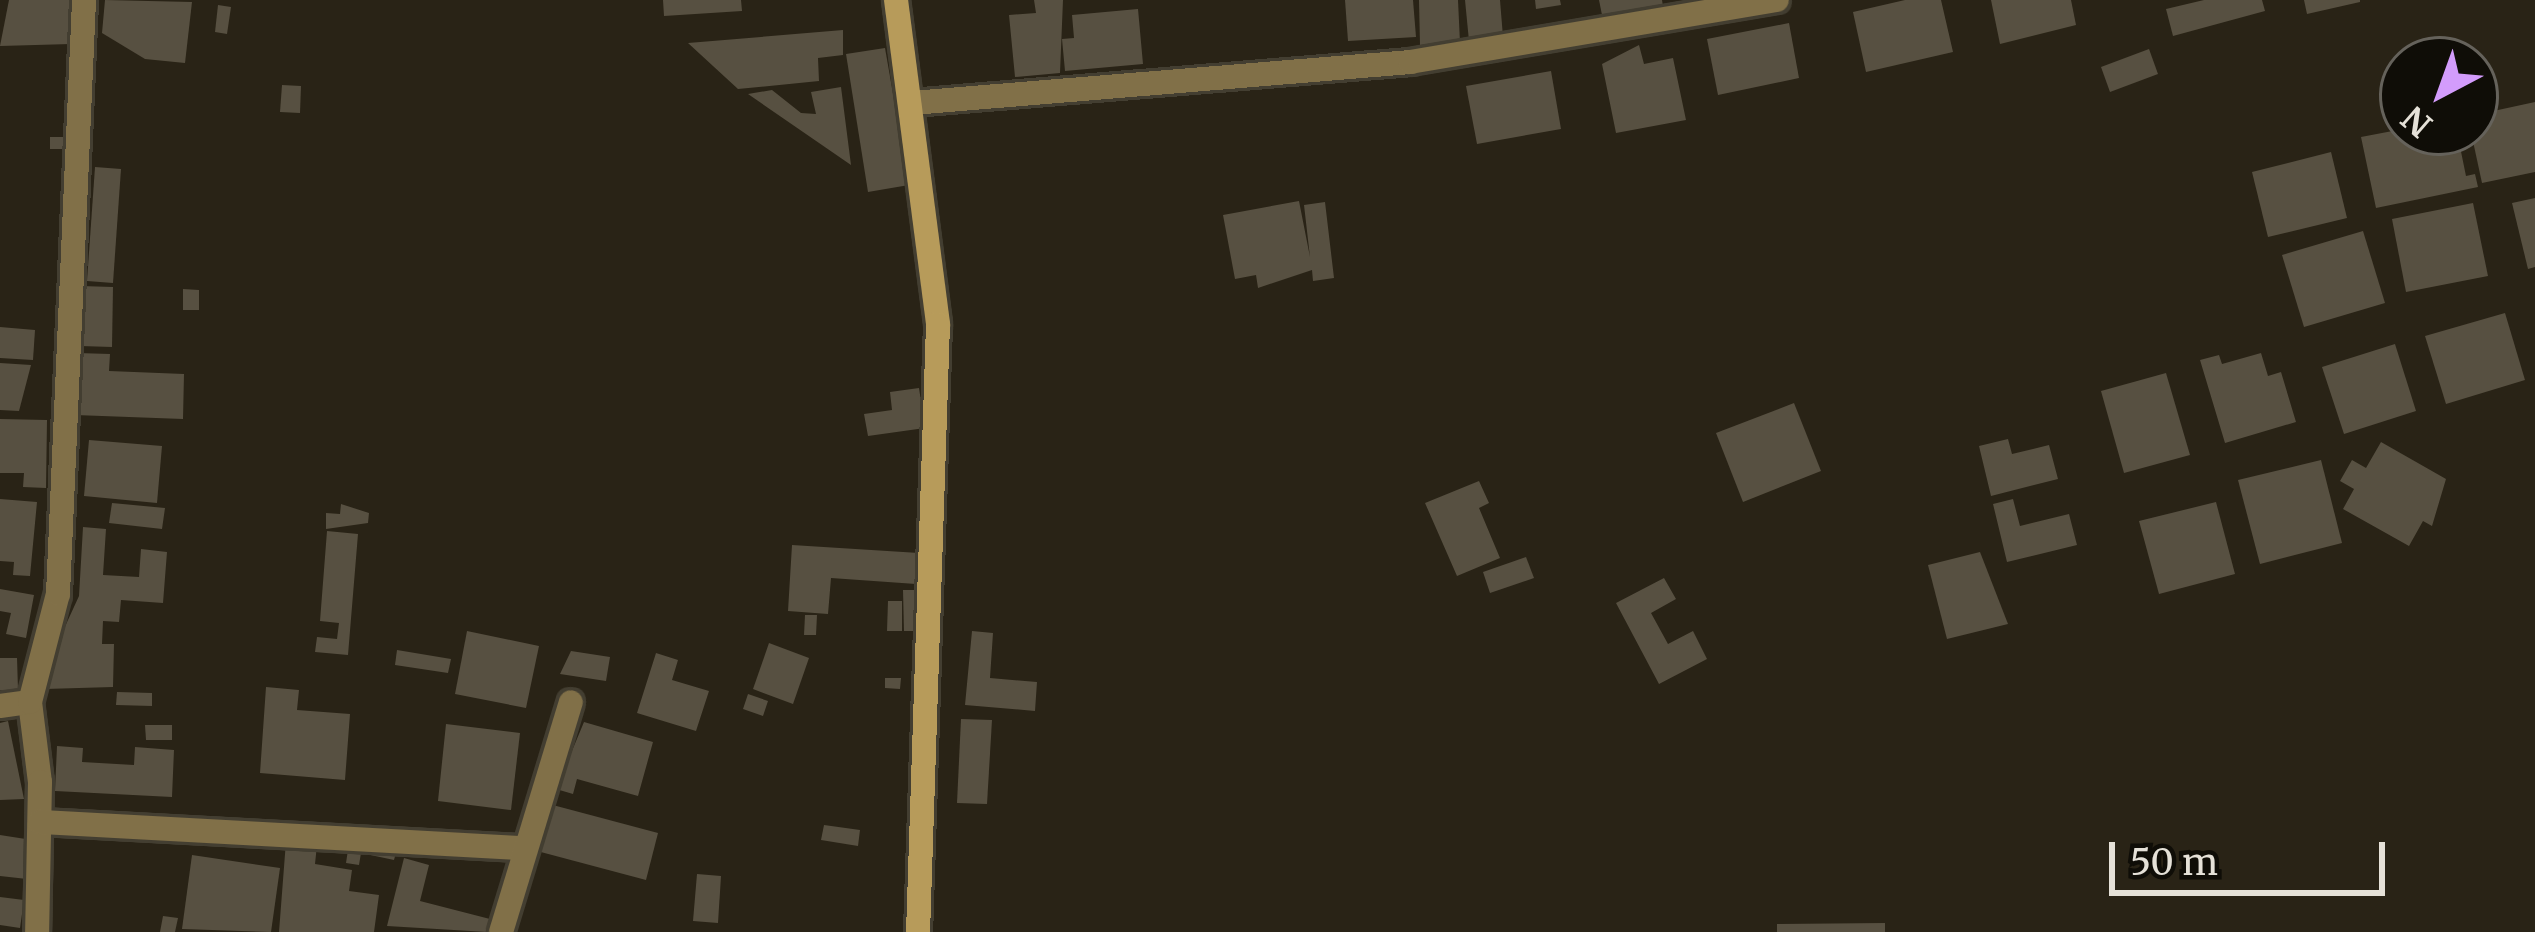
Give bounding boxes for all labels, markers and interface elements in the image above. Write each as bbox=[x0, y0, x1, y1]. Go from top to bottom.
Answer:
north arrow bbox=[2379, 36, 2499, 156]
text: N bbox=[2394, 97, 2440, 145]
scale bar bbox=[2115, 818, 2391, 892]
text: 50 m bbox=[2130, 840, 2218, 885]

